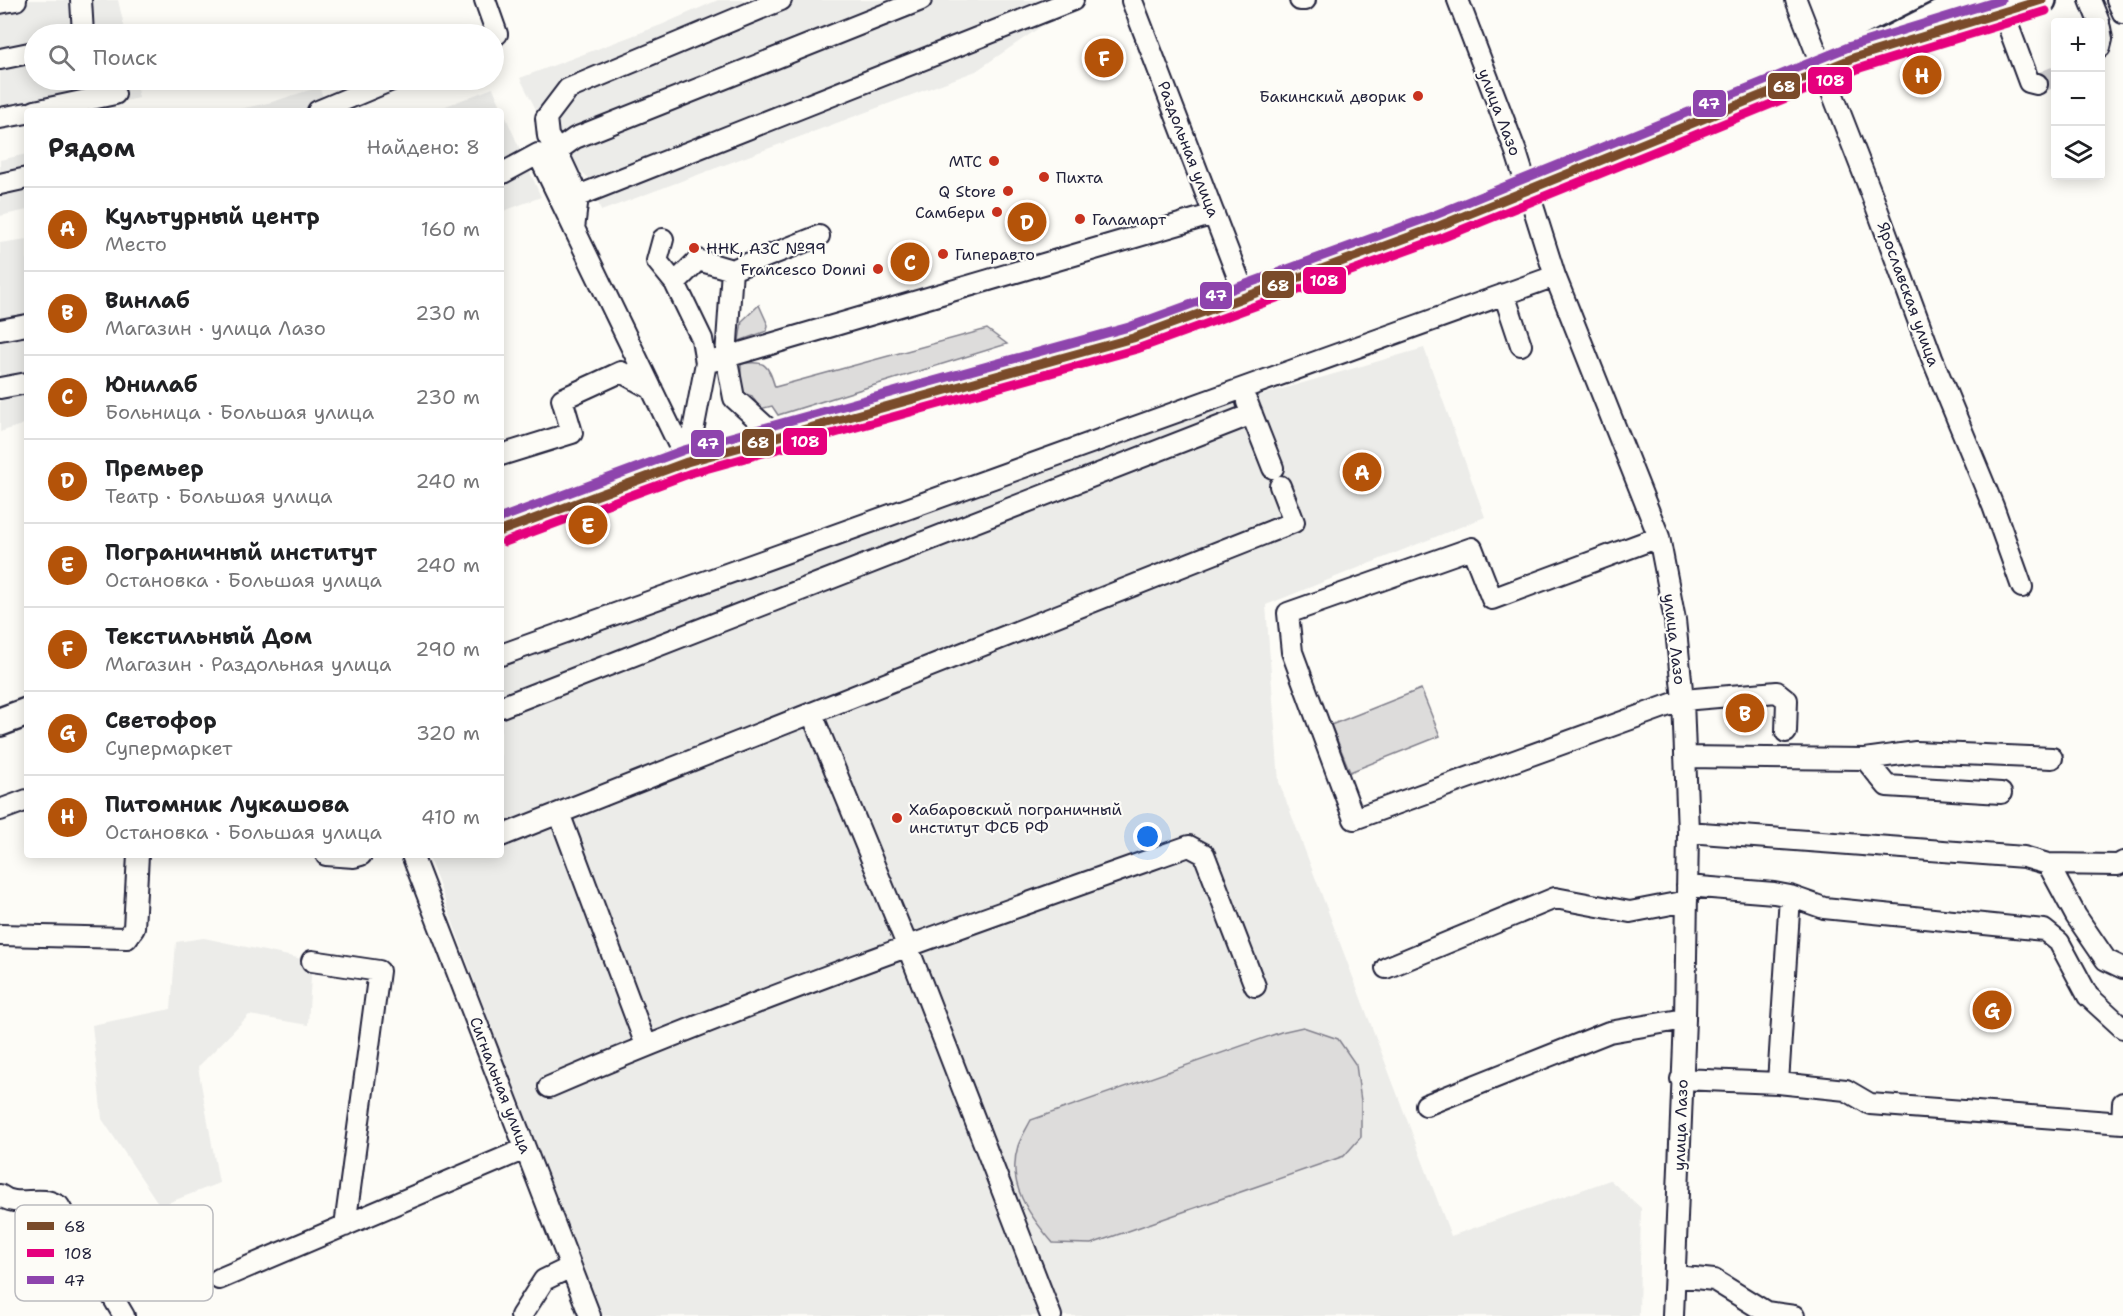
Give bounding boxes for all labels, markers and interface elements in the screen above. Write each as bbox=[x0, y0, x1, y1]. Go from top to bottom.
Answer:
map controls bbox=[2051, 18, 2105, 180]
button: + bbox=[2051, 18, 2105, 72]
search box bbox=[24, 24, 504, 90]
pin: F bbox=[1084, 36, 1124, 80]
icon: search bbox=[45, 41, 78, 74]
text: Поиск bbox=[93, 43, 157, 72]
pin: H bbox=[1902, 52, 1942, 98]
street label: улица Лазо bbox=[1473, 66, 1526, 159]
line badge: 108 bbox=[1807, 66, 1853, 95]
text: 108 bbox=[1815, 70, 1845, 91]
line badge: 68 bbox=[1767, 72, 1801, 100]
button: − bbox=[2051, 72, 2105, 126]
text: 68 bbox=[1773, 76, 1795, 97]
street label: Раздольная улица bbox=[1153, 78, 1224, 220]
place label: Бакинский дворик bbox=[1259, 86, 1406, 107]
marker: Бакинский дворик bbox=[1411, 89, 1425, 103]
line badge: 47 bbox=[1692, 89, 1727, 118]
text: 47 bbox=[1698, 93, 1720, 114]
button: layers bbox=[2051, 126, 2105, 180]
text: Рядом bbox=[48, 130, 135, 165]
text: Найдено: 8 bbox=[367, 134, 480, 160]
place label: МТС bbox=[949, 151, 982, 172]
marker: МТС bbox=[987, 154, 1001, 168]
place label: Пихта bbox=[1056, 167, 1103, 188]
marker: Пихта bbox=[1037, 170, 1051, 184]
place label: Q Store bbox=[938, 181, 996, 202]
marker: Q Store bbox=[1001, 184, 1015, 198]
pin: D bbox=[1008, 200, 1046, 244]
text: Культурный центр bbox=[105, 202, 320, 231]
place label: Самбери bbox=[915, 202, 985, 223]
marker: Самбери bbox=[990, 205, 1004, 219]
place label: Галамарт bbox=[1092, 209, 1167, 230]
marker: Галамарт bbox=[1073, 212, 1087, 226]
text: A bbox=[60, 216, 75, 242]
text: 160 m bbox=[421, 216, 480, 242]
street label: Ярославская улица bbox=[1873, 219, 1944, 369]
text: Место bbox=[105, 231, 167, 257]
place label: ННК, АЗС №99 bbox=[706, 238, 826, 259]
pin: C bbox=[890, 240, 930, 284]
marker: ННК, АЗС №99 bbox=[687, 241, 701, 255]
place label: Гиперавто bbox=[955, 244, 1035, 265]
marker: Гиперавто bbox=[936, 247, 950, 261]
place label: Francesco Donni bbox=[740, 259, 866, 280]
marker: Francesco Donni bbox=[871, 262, 885, 276]
line badge: 108 bbox=[1302, 266, 1347, 295]
line badge: 68 bbox=[1261, 270, 1295, 299]
text: 108 bbox=[1309, 270, 1339, 291]
text: 68 bbox=[1267, 275, 1289, 296]
line badge: 47 bbox=[1199, 281, 1233, 310]
text: 47 bbox=[1205, 285, 1227, 306]
text: Винлаб bbox=[105, 286, 190, 315]
text: B bbox=[61, 300, 74, 326]
text: 230 m bbox=[415, 300, 480, 326]
text: Магазин · улица Лазо bbox=[105, 315, 326, 341]
text: Юнилаб bbox=[105, 370, 197, 399]
text: C bbox=[61, 384, 74, 410]
text: 230 m bbox=[415, 384, 480, 410]
text: Больница · Большая улица bbox=[105, 399, 374, 425]
line badge: 108 bbox=[782, 427, 828, 456]
line badge: 68 bbox=[741, 428, 775, 457]
line badge: 47 bbox=[690, 429, 725, 458]
text: 108 bbox=[790, 431, 820, 452]
text: 68 bbox=[747, 432, 769, 453]
text: 47 bbox=[697, 433, 719, 454]
pin: A bbox=[1342, 450, 1382, 494]
text: Премьер bbox=[105, 454, 204, 483]
text: D bbox=[60, 468, 75, 494]
text: 240 m bbox=[415, 468, 480, 494]
text: Театр · Большая улица bbox=[105, 483, 333, 509]
pin: E bbox=[568, 502, 608, 548]
text: Пограничный институт bbox=[105, 538, 377, 567]
text: E bbox=[61, 552, 74, 578]
text: 240 m bbox=[415, 552, 480, 578]
text: Остановка · Большая улица bbox=[105, 567, 382, 593]
street label: улица Лазо bbox=[1658, 592, 1691, 686]
text: Текстильный Дом bbox=[105, 622, 312, 651]
text: F bbox=[62, 636, 73, 662]
text: 290 m bbox=[415, 636, 480, 662]
text: Магазин · Раздольная улица bbox=[105, 651, 391, 677]
pin: B bbox=[1726, 690, 1764, 736]
text: Светофор bbox=[105, 706, 217, 735]
text: G bbox=[59, 720, 76, 746]
text: 320 m bbox=[416, 720, 480, 746]
text: Супермаркет bbox=[105, 735, 232, 761]
text: Питомник Лукашова bbox=[105, 790, 349, 819]
place label: Хабаровский пограничный институт ФСБ РФ bbox=[909, 799, 1122, 838]
text: H bbox=[60, 804, 75, 830]
text: 410 m bbox=[421, 804, 480, 830]
marker: Хабаровский пограничный институт ФСБ РФ bbox=[890, 811, 904, 825]
text: Остановка · Большая улица bbox=[105, 819, 382, 845]
your location bbox=[1133, 822, 1162, 851]
pin: G bbox=[1972, 988, 2012, 1032]
street label: Сигнальная улица bbox=[465, 1014, 536, 1157]
street label: улица Лазо bbox=[1668, 1079, 1693, 1171]
legend bbox=[15, 1205, 213, 1301]
text: 68 bbox=[64, 1216, 86, 1237]
text: 108 bbox=[64, 1243, 92, 1264]
text: 47 bbox=[64, 1270, 85, 1291]

